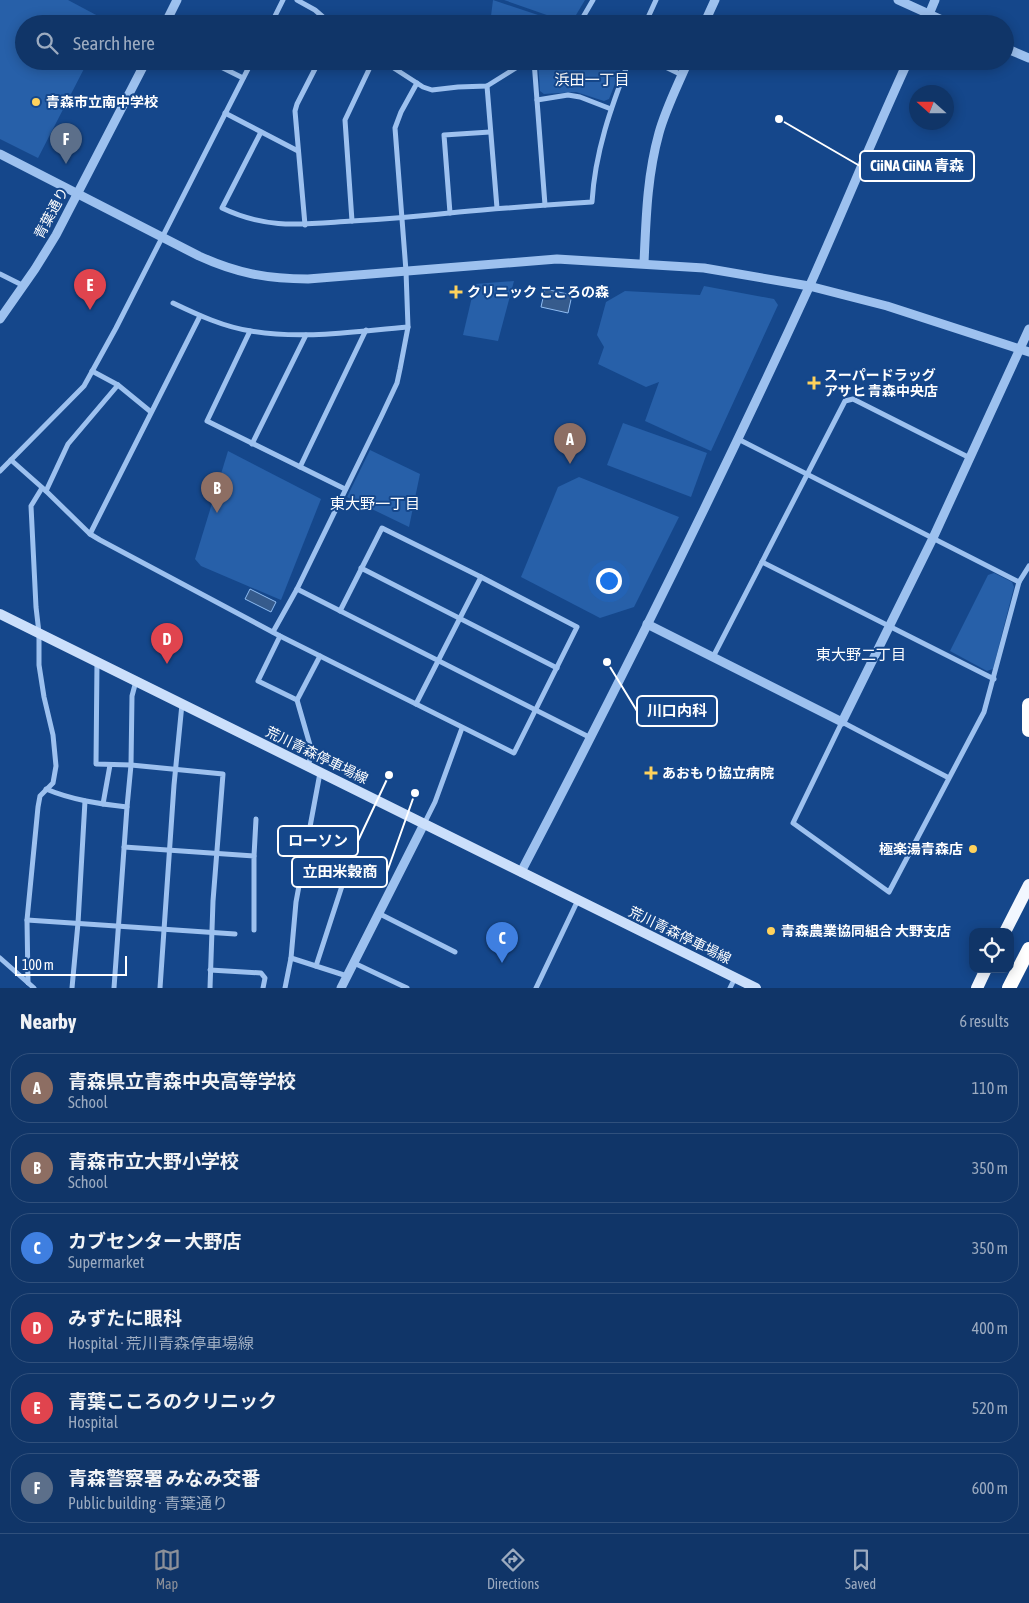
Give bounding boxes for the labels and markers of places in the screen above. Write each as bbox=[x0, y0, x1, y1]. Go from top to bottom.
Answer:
place label: 青森市立南中学校 bbox=[46, 94, 158, 110]
marker: 青森市立南中学校 bbox=[30, 96, 42, 108]
pin: F bbox=[50, 123, 82, 164]
callout: CiiNA CiiNA 青森 bbox=[860, 151, 974, 181]
pin: E bbox=[74, 269, 106, 310]
place label: クリニック こころの森 bbox=[467, 284, 609, 300]
marker: クリニック こころの森 bbox=[449, 285, 463, 299]
place label: スーパードラッグ アサヒ 青森中央店 bbox=[824, 367, 938, 399]
marker: スーパードラッグ アサヒ 青森中央店 bbox=[808, 377, 820, 389]
pin: A bbox=[554, 423, 586, 464]
pin: B bbox=[201, 472, 233, 513]
pin: D bbox=[151, 623, 183, 664]
callout: 川口内科 bbox=[637, 696, 717, 726]
place label: あおもり協立病院 bbox=[662, 765, 774, 781]
marker: あおもり協立病院 bbox=[644, 766, 658, 780]
callout: ローソン bbox=[278, 826, 358, 856]
place label: 極楽湯青森店 bbox=[879, 841, 963, 857]
marker: 極楽湯青森店 bbox=[967, 843, 979, 855]
callout: 立田米穀商 bbox=[292, 857, 387, 887]
pin: C bbox=[486, 922, 518, 963]
place label: 青森農業協同組合 大野支店 bbox=[781, 923, 951, 939]
marker: 青森農業協同組合 大野支店 bbox=[765, 925, 777, 937]

